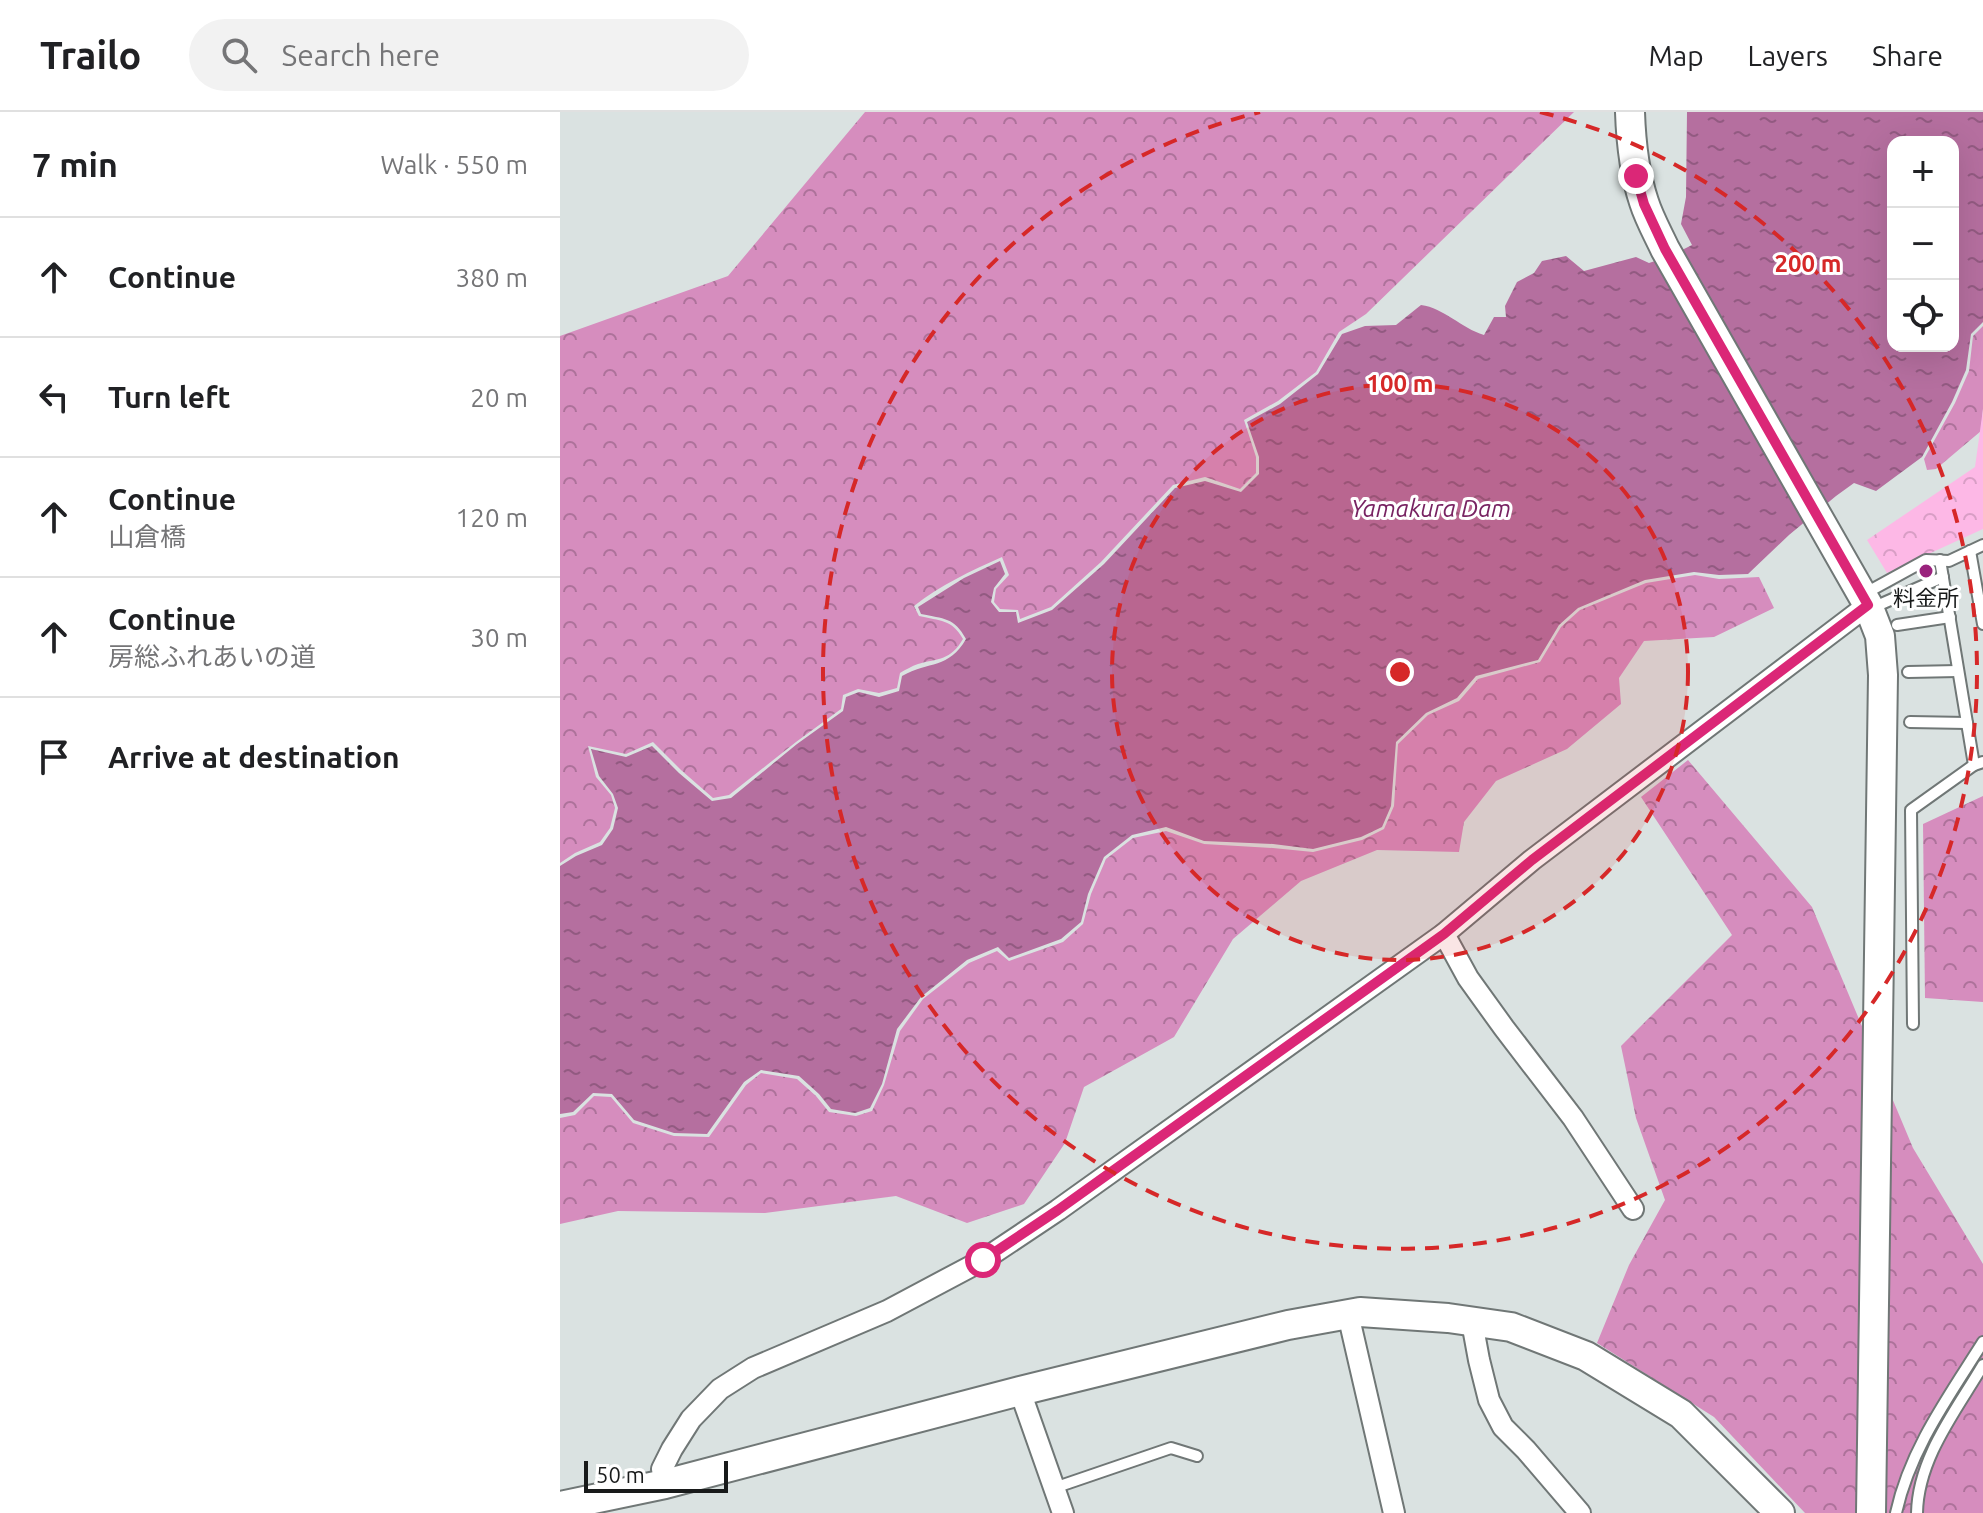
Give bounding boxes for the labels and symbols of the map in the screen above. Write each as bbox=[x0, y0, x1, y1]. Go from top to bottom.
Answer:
route end bbox=[1618, 158, 1654, 194]
text: 200 m bbox=[1775, 250, 1841, 277]
text: 100 m bbox=[1367, 370, 1433, 397]
water label: Yamakura Dam bbox=[1351, 495, 1511, 522]
marker: 料金所 bbox=[1917, 562, 1935, 580]
place label: 料金所 bbox=[1893, 585, 1959, 610]
centre of rings bbox=[1386, 658, 1414, 686]
route start bbox=[965, 1242, 1001, 1278]
scale bar bbox=[584, 1457, 728, 1493]

